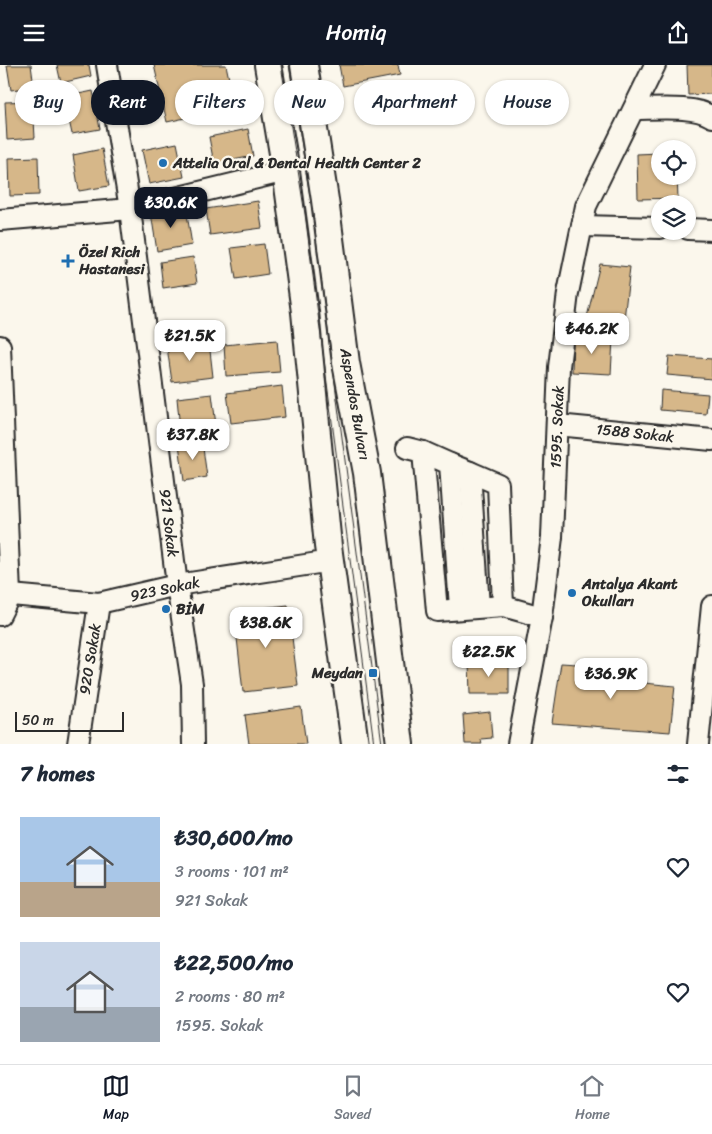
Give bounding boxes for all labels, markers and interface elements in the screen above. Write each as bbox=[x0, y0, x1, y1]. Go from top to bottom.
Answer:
text: Homiq bbox=[326, 13, 386, 52]
icon: menu bbox=[20, 19, 48, 47]
icon: share bbox=[664, 19, 692, 47]
chip: Buy bbox=[15, 80, 81, 125]
chip: Rent bbox=[91, 80, 165, 125]
chip: Filters bbox=[175, 80, 264, 125]
chip: New bbox=[274, 80, 344, 125]
chip: Apartment bbox=[354, 80, 475, 125]
chip: House bbox=[485, 80, 569, 125]
map controls bbox=[651, 140, 696, 240]
button: locate bbox=[651, 140, 696, 185]
place label: Attelia Oral & Dental Health Center 2 bbox=[172, 150, 421, 176]
marker: Attelia Oral & Dental Health Center 2 bbox=[157, 157, 169, 169]
pin: ₺30.6K bbox=[130, 186, 212, 229]
text: ₺30.6K bbox=[145, 188, 197, 217]
button: layers bbox=[651, 195, 696, 240]
place label: Özel Rich Hastanesi bbox=[78, 239, 145, 282]
marker: Özel Rich Hastanesi bbox=[61, 254, 75, 268]
pin: ₺46.2K bbox=[551, 313, 633, 355]
text: ₺46.2K bbox=[566, 314, 618, 343]
pin: ₺21.5K bbox=[149, 319, 231, 362]
text: ₺21.5K bbox=[165, 321, 215, 350]
street label: Aspendos Bulvarı bbox=[332, 345, 378, 462]
street label: 1595. Sokak bbox=[543, 385, 571, 469]
street label: 1588 Sokak bbox=[595, 416, 675, 450]
pin: ₺37.8K bbox=[152, 419, 234, 461]
text: ₺37.8K bbox=[168, 420, 218, 449]
street label: 921 Sokak bbox=[152, 487, 186, 559]
street label: 923 Sokak bbox=[128, 569, 202, 609]
place label: Antalya Akant Okulları bbox=[581, 571, 678, 614]
marker: Antalya Akant Okulları bbox=[566, 587, 578, 599]
place label: BİM bbox=[176, 596, 204, 622]
marker: BİM bbox=[160, 603, 172, 615]
pin: ₺38.6K bbox=[225, 607, 307, 649]
text: ₺38.6K bbox=[241, 608, 291, 637]
street label: 920 Sokak bbox=[72, 622, 108, 696]
pin: ₺22.5K bbox=[448, 635, 530, 678]
text: ₺22.5K bbox=[463, 637, 515, 666]
pin: ₺36.9K bbox=[570, 657, 652, 700]
text: ₺36.9K bbox=[585, 659, 637, 688]
place label: Meydan bbox=[311, 660, 364, 686]
marker: Meydan bbox=[367, 667, 379, 679]
text: 50 m bbox=[22, 708, 54, 733]
scale bar bbox=[15, 709, 124, 732]
text: 7 homes bbox=[20, 755, 95, 793]
icon: filters bbox=[664, 760, 692, 788]
text: ₺30,600/mo bbox=[175, 819, 293, 857]
icon: home bbox=[60, 837, 120, 897]
icon: heart bbox=[664, 853, 692, 881]
text: 3 rooms · 101 m² bbox=[175, 857, 289, 886]
text: 921 Sokak bbox=[175, 886, 248, 915]
text: ₺22,500/mo bbox=[175, 944, 293, 982]
icon: home bbox=[60, 962, 120, 1022]
icon: heart bbox=[664, 978, 692, 1006]
text: 2 rooms · 80 m² bbox=[175, 982, 285, 1011]
text: 1595. Sokak bbox=[175, 1011, 263, 1040]
tab: Map bbox=[102, 1072, 130, 1127]
tab: Saved bbox=[334, 1072, 371, 1127]
tab: Home bbox=[575, 1072, 610, 1127]

